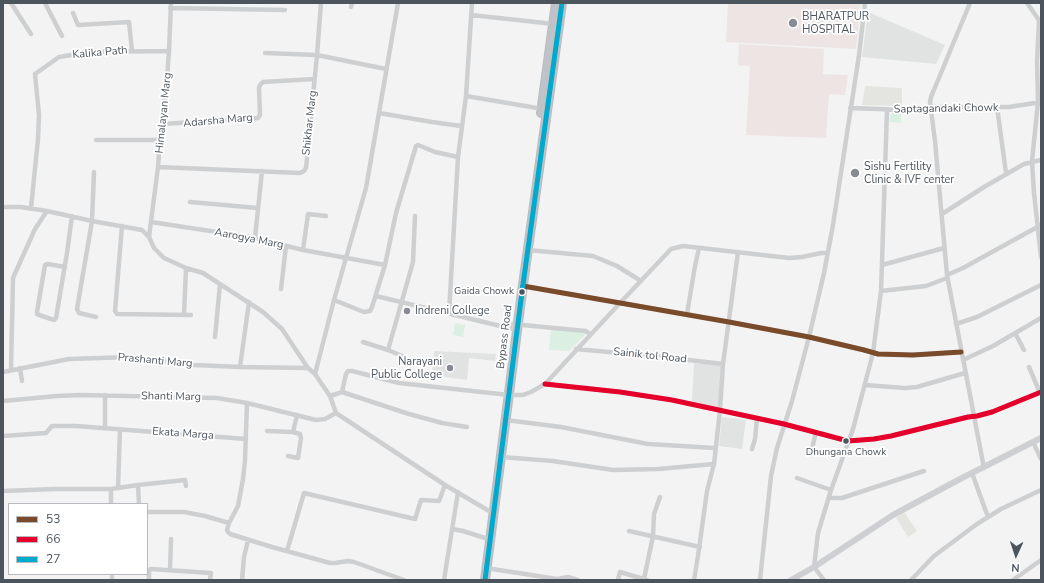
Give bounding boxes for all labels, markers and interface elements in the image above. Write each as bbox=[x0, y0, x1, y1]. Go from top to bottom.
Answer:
place label: BHARATPUR HOSPITAL bbox=[802, 10, 869, 36]
marker: BHARATPUR HOSPITAL bbox=[787, 17, 799, 29]
street label: Kalika Path bbox=[72, 44, 128, 62]
street label: Himalayan Marg bbox=[153, 72, 175, 154]
street label: Shikhar Marg bbox=[300, 90, 320, 156]
street label: Saptagandaki Chowk bbox=[894, 101, 998, 117]
street label: Adarsha Marg bbox=[183, 111, 253, 131]
place label: Sishu Fertility Clinic & IVF center bbox=[864, 160, 954, 186]
marker: Sishu Fertility Clinic & IVF center bbox=[849, 167, 861, 179]
street label: Aarogya Marg bbox=[213, 226, 285, 252]
place label: Gaida Chowk bbox=[454, 286, 514, 298]
marker: Gaida Chowk bbox=[517, 287, 527, 297]
place label: Indreni College bbox=[415, 304, 490, 318]
street label: Bypass Road bbox=[495, 304, 515, 370]
marker: Indreni College bbox=[402, 306, 412, 316]
street label: Sainik tol Road bbox=[613, 346, 687, 366]
street label: Prashanti Marg bbox=[117, 351, 193, 371]
place label: Narayani Public College bbox=[371, 355, 442, 381]
marker: Narayani Public College bbox=[445, 363, 455, 373]
street label: Shanti Marg bbox=[141, 390, 201, 404]
street label: Ekata Marga bbox=[152, 425, 214, 443]
marker: Dhungana Chowk bbox=[841, 436, 851, 446]
place label: Dhungana Chowk bbox=[806, 447, 886, 459]
legend bbox=[8, 503, 148, 575]
text: 53 bbox=[46, 511, 60, 527]
text: 66 bbox=[46, 531, 60, 547]
north arrow bbox=[996, 535, 1036, 575]
text: 27 bbox=[46, 551, 60, 567]
text: N bbox=[1011, 560, 1020, 575]

